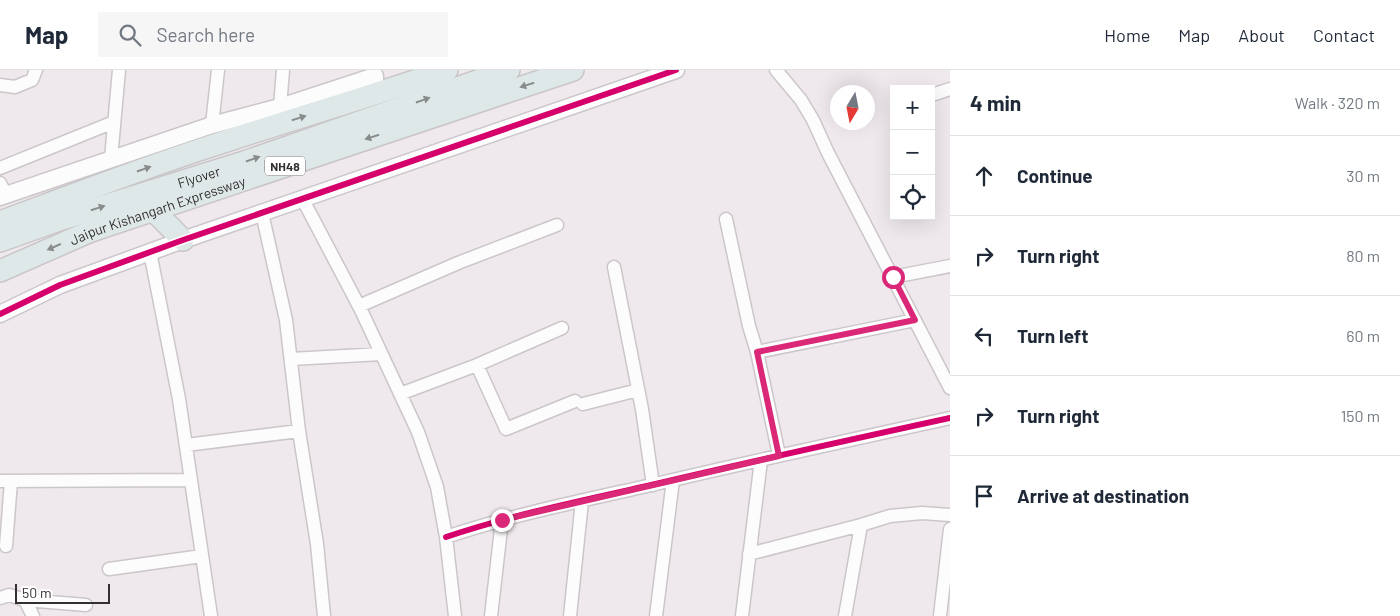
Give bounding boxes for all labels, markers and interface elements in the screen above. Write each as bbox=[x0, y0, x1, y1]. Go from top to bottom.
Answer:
search box bbox=[98, 12, 448, 57]
text: Map bbox=[25, 20, 68, 49]
icon: search bbox=[116, 21, 144, 49]
text: Search here bbox=[156, 23, 255, 46]
text: Home bbox=[1104, 24, 1150, 46]
text: Map bbox=[1178, 24, 1210, 46]
text: About bbox=[1238, 24, 1285, 46]
text: Contact bbox=[1313, 24, 1375, 46]
one-way arrow bbox=[519, 82, 534, 90]
north arrow bbox=[830, 85, 875, 130]
map controls bbox=[890, 85, 935, 220]
button: + bbox=[890, 85, 935, 130]
text: 4 min bbox=[970, 90, 1021, 115]
text: Walk · 320 m bbox=[1295, 93, 1380, 112]
one-way arrow bbox=[416, 96, 431, 104]
one-way arrow bbox=[291, 114, 306, 122]
button: − bbox=[890, 130, 935, 175]
one-way arrow bbox=[365, 134, 380, 141]
one-way arrow bbox=[246, 154, 261, 162]
road number: NH48 bbox=[265, 156, 305, 175]
street label: Flyover bbox=[175, 162, 222, 191]
icon: ahead bbox=[970, 162, 998, 190]
text: Continue bbox=[1017, 164, 1093, 187]
one-way arrow bbox=[137, 165, 152, 173]
text: 30 m bbox=[1346, 166, 1380, 185]
street label: Jaipur Kishangarh Expressway bbox=[67, 171, 248, 248]
button: locate bbox=[890, 175, 935, 220]
one-way arrow bbox=[91, 203, 106, 211]
icon: right bbox=[970, 242, 998, 270]
one-way arrow bbox=[47, 244, 61, 252]
text: Turn right bbox=[1017, 244, 1099, 267]
text: 80 m bbox=[1346, 246, 1380, 265]
route start bbox=[882, 266, 905, 289]
icon: left bbox=[970, 322, 998, 350]
text: Turn left bbox=[1017, 324, 1088, 347]
text: 60 m bbox=[1346, 326, 1380, 345]
icon: right bbox=[970, 402, 998, 430]
text: Turn right bbox=[1017, 404, 1099, 427]
text: 150 m bbox=[1341, 406, 1380, 425]
icon: arrive bbox=[970, 482, 998, 510]
text: Arrive at destination bbox=[1017, 484, 1189, 507]
route end bbox=[491, 509, 514, 532]
scale bar bbox=[15, 581, 110, 604]
text: 50 m bbox=[22, 584, 51, 601]

